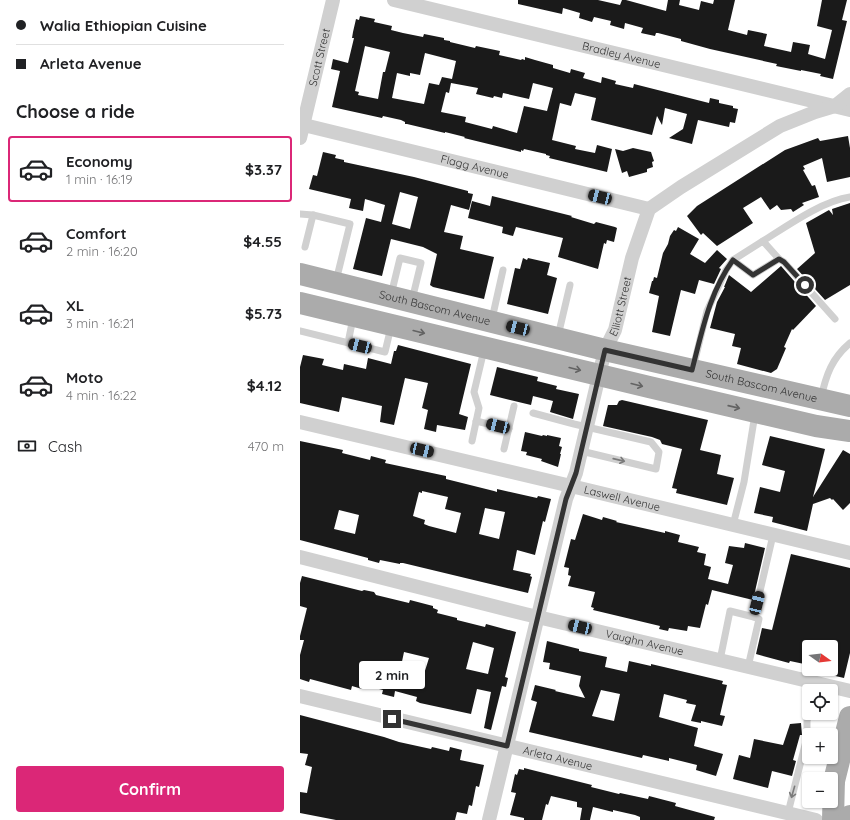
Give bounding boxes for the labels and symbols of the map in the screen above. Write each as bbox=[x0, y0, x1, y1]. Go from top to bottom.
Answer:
street label: Scott Street bbox=[306, 27, 333, 88]
street label: Bradley Avenue bbox=[581, 39, 662, 71]
street label: Flagg Avenue bbox=[439, 152, 510, 182]
car bbox=[587, 188, 613, 206]
street label: Elliott Street bbox=[606, 275, 634, 339]
route start bbox=[796, 276, 814, 294]
street label: South Bascom Avenue bbox=[378, 287, 492, 328]
car bbox=[505, 319, 531, 337]
one-way arrow bbox=[413, 329, 426, 336]
car bbox=[347, 337, 373, 355]
one-way arrow bbox=[568, 366, 581, 374]
street label: South Bascom Avenue bbox=[704, 366, 819, 405]
one-way arrow bbox=[630, 381, 643, 389]
one-way arrow bbox=[727, 404, 740, 411]
car bbox=[485, 417, 511, 435]
car bbox=[409, 441, 435, 459]
one-way arrow bbox=[612, 457, 625, 464]
street label: Laswell Avenue bbox=[583, 482, 662, 514]
car bbox=[748, 590, 766, 616]
car bbox=[567, 618, 593, 636]
street label: Vaughn Avenue bbox=[604, 626, 685, 658]
north arrow bbox=[802, 640, 838, 676]
callout: 2 min bbox=[359, 661, 425, 689]
route end bbox=[383, 710, 401, 728]
street label: Arleta Avenue bbox=[521, 743, 594, 773]
one-way arrow bbox=[789, 785, 796, 798]

